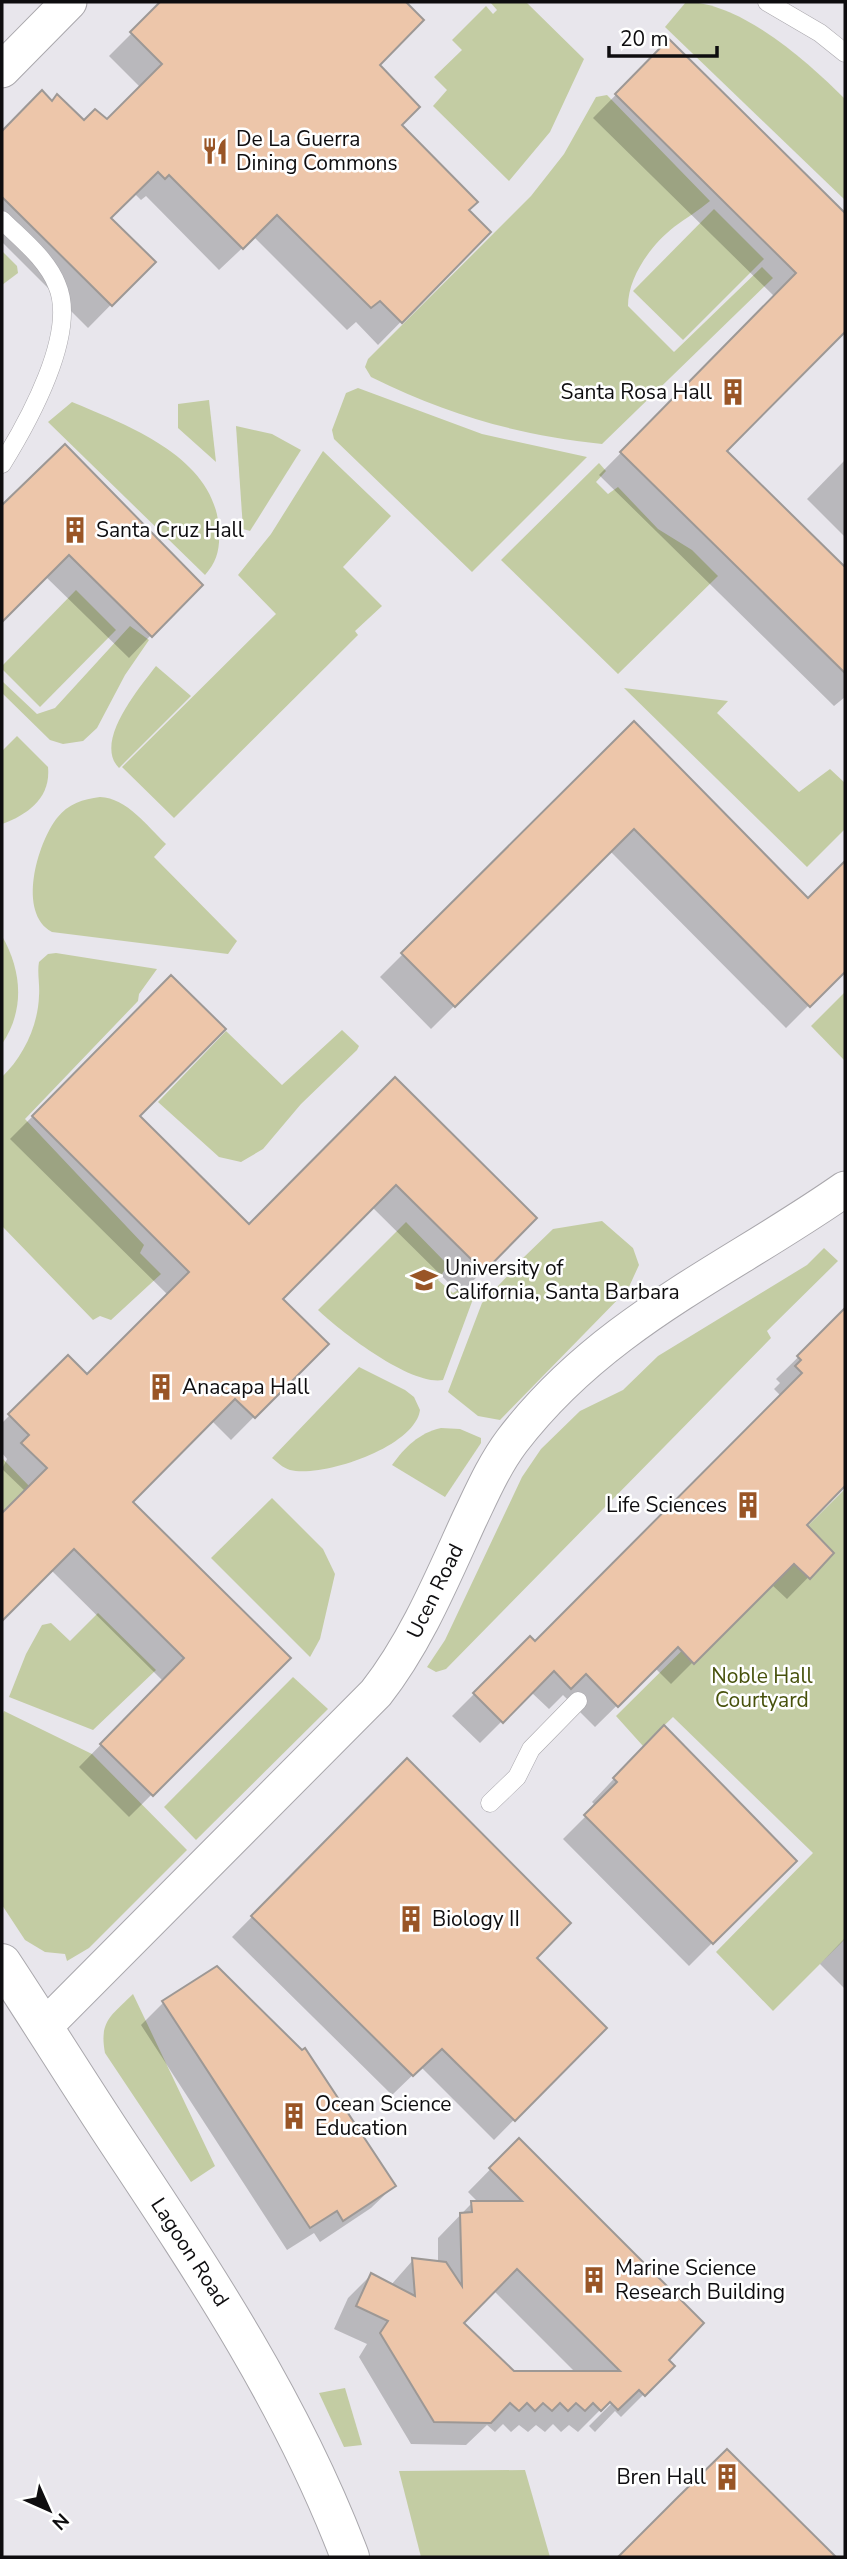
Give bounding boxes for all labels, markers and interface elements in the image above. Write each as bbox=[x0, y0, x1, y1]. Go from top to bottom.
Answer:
scale bar bbox=[609, 14, 718, 58]
text: 20 m bbox=[620, 25, 669, 53]
place label: De La Guerra Dining Commons bbox=[236, 125, 398, 177]
restaurant icon: De La Guerra Dining Commons bbox=[200, 136, 230, 166]
building icon: Santa Rosa Hall bbox=[718, 377, 748, 407]
place label: Santa Rosa Hall bbox=[560, 378, 713, 406]
building icon: Santa Cruz Hall bbox=[60, 515, 90, 545]
place label: Santa Cruz Hall bbox=[96, 516, 245, 544]
place label: University of California, Santa Barbara bbox=[445, 1254, 680, 1306]
school or university icon: University of California, Santa Barbara bbox=[409, 1265, 439, 1295]
building icon: Anacapa Hall bbox=[146, 1372, 176, 1402]
place label: Anacapa Hall bbox=[182, 1373, 310, 1401]
building icon: Life Sciences bbox=[733, 1490, 763, 1520]
place label: Life Sciences bbox=[606, 1491, 727, 1519]
street label: Ucen Road bbox=[400, 1539, 470, 1643]
park label: Noble Hall Courtyard bbox=[711, 1662, 814, 1714]
building icon: Biology II bbox=[396, 1904, 426, 1934]
place label: Biology II bbox=[432, 1905, 520, 1933]
place label: Ocean Science Education bbox=[315, 2090, 452, 2142]
building icon: Ocean Science Education bbox=[279, 2101, 309, 2131]
street label: Lagoon Road bbox=[144, 2192, 236, 2312]
place label: Marine Science Research Building bbox=[615, 2254, 785, 2306]
building icon: Marine Science Research Building bbox=[579, 2265, 609, 2295]
building icon: Bren Hall bbox=[712, 2462, 742, 2492]
place label: Bren Hall bbox=[616, 2463, 707, 2491]
north arrow bbox=[14, 2475, 84, 2545]
text: N bbox=[46, 2507, 75, 2536]

